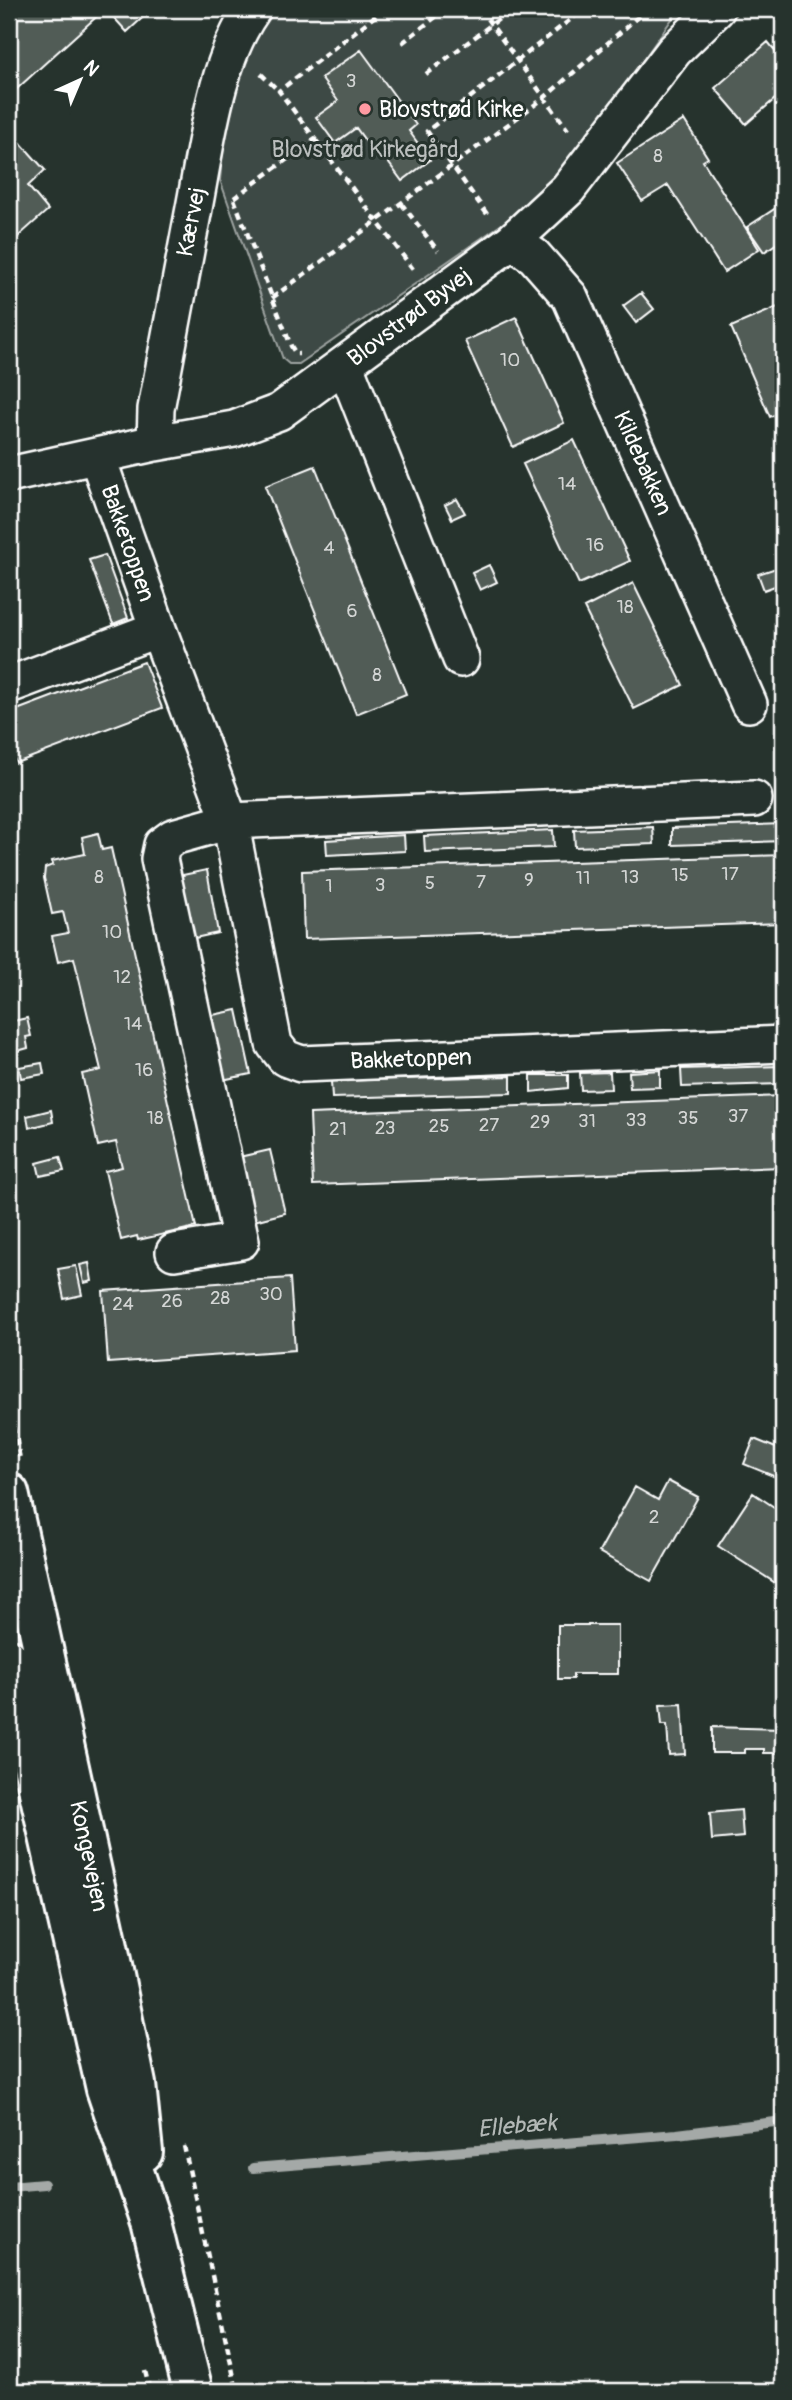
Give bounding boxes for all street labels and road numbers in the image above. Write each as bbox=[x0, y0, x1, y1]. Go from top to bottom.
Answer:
street label: Kærvej bbox=[170, 185, 212, 259]
street label: Blovstrød Byvej bbox=[341, 261, 477, 373]
street label: Kildebakken bbox=[607, 406, 679, 520]
street label: Bakketoppen bbox=[94, 481, 162, 605]
street label: Bakketoppen bbox=[350, 1042, 472, 1076]
street label: Kongevejen bbox=[63, 1798, 115, 1914]

